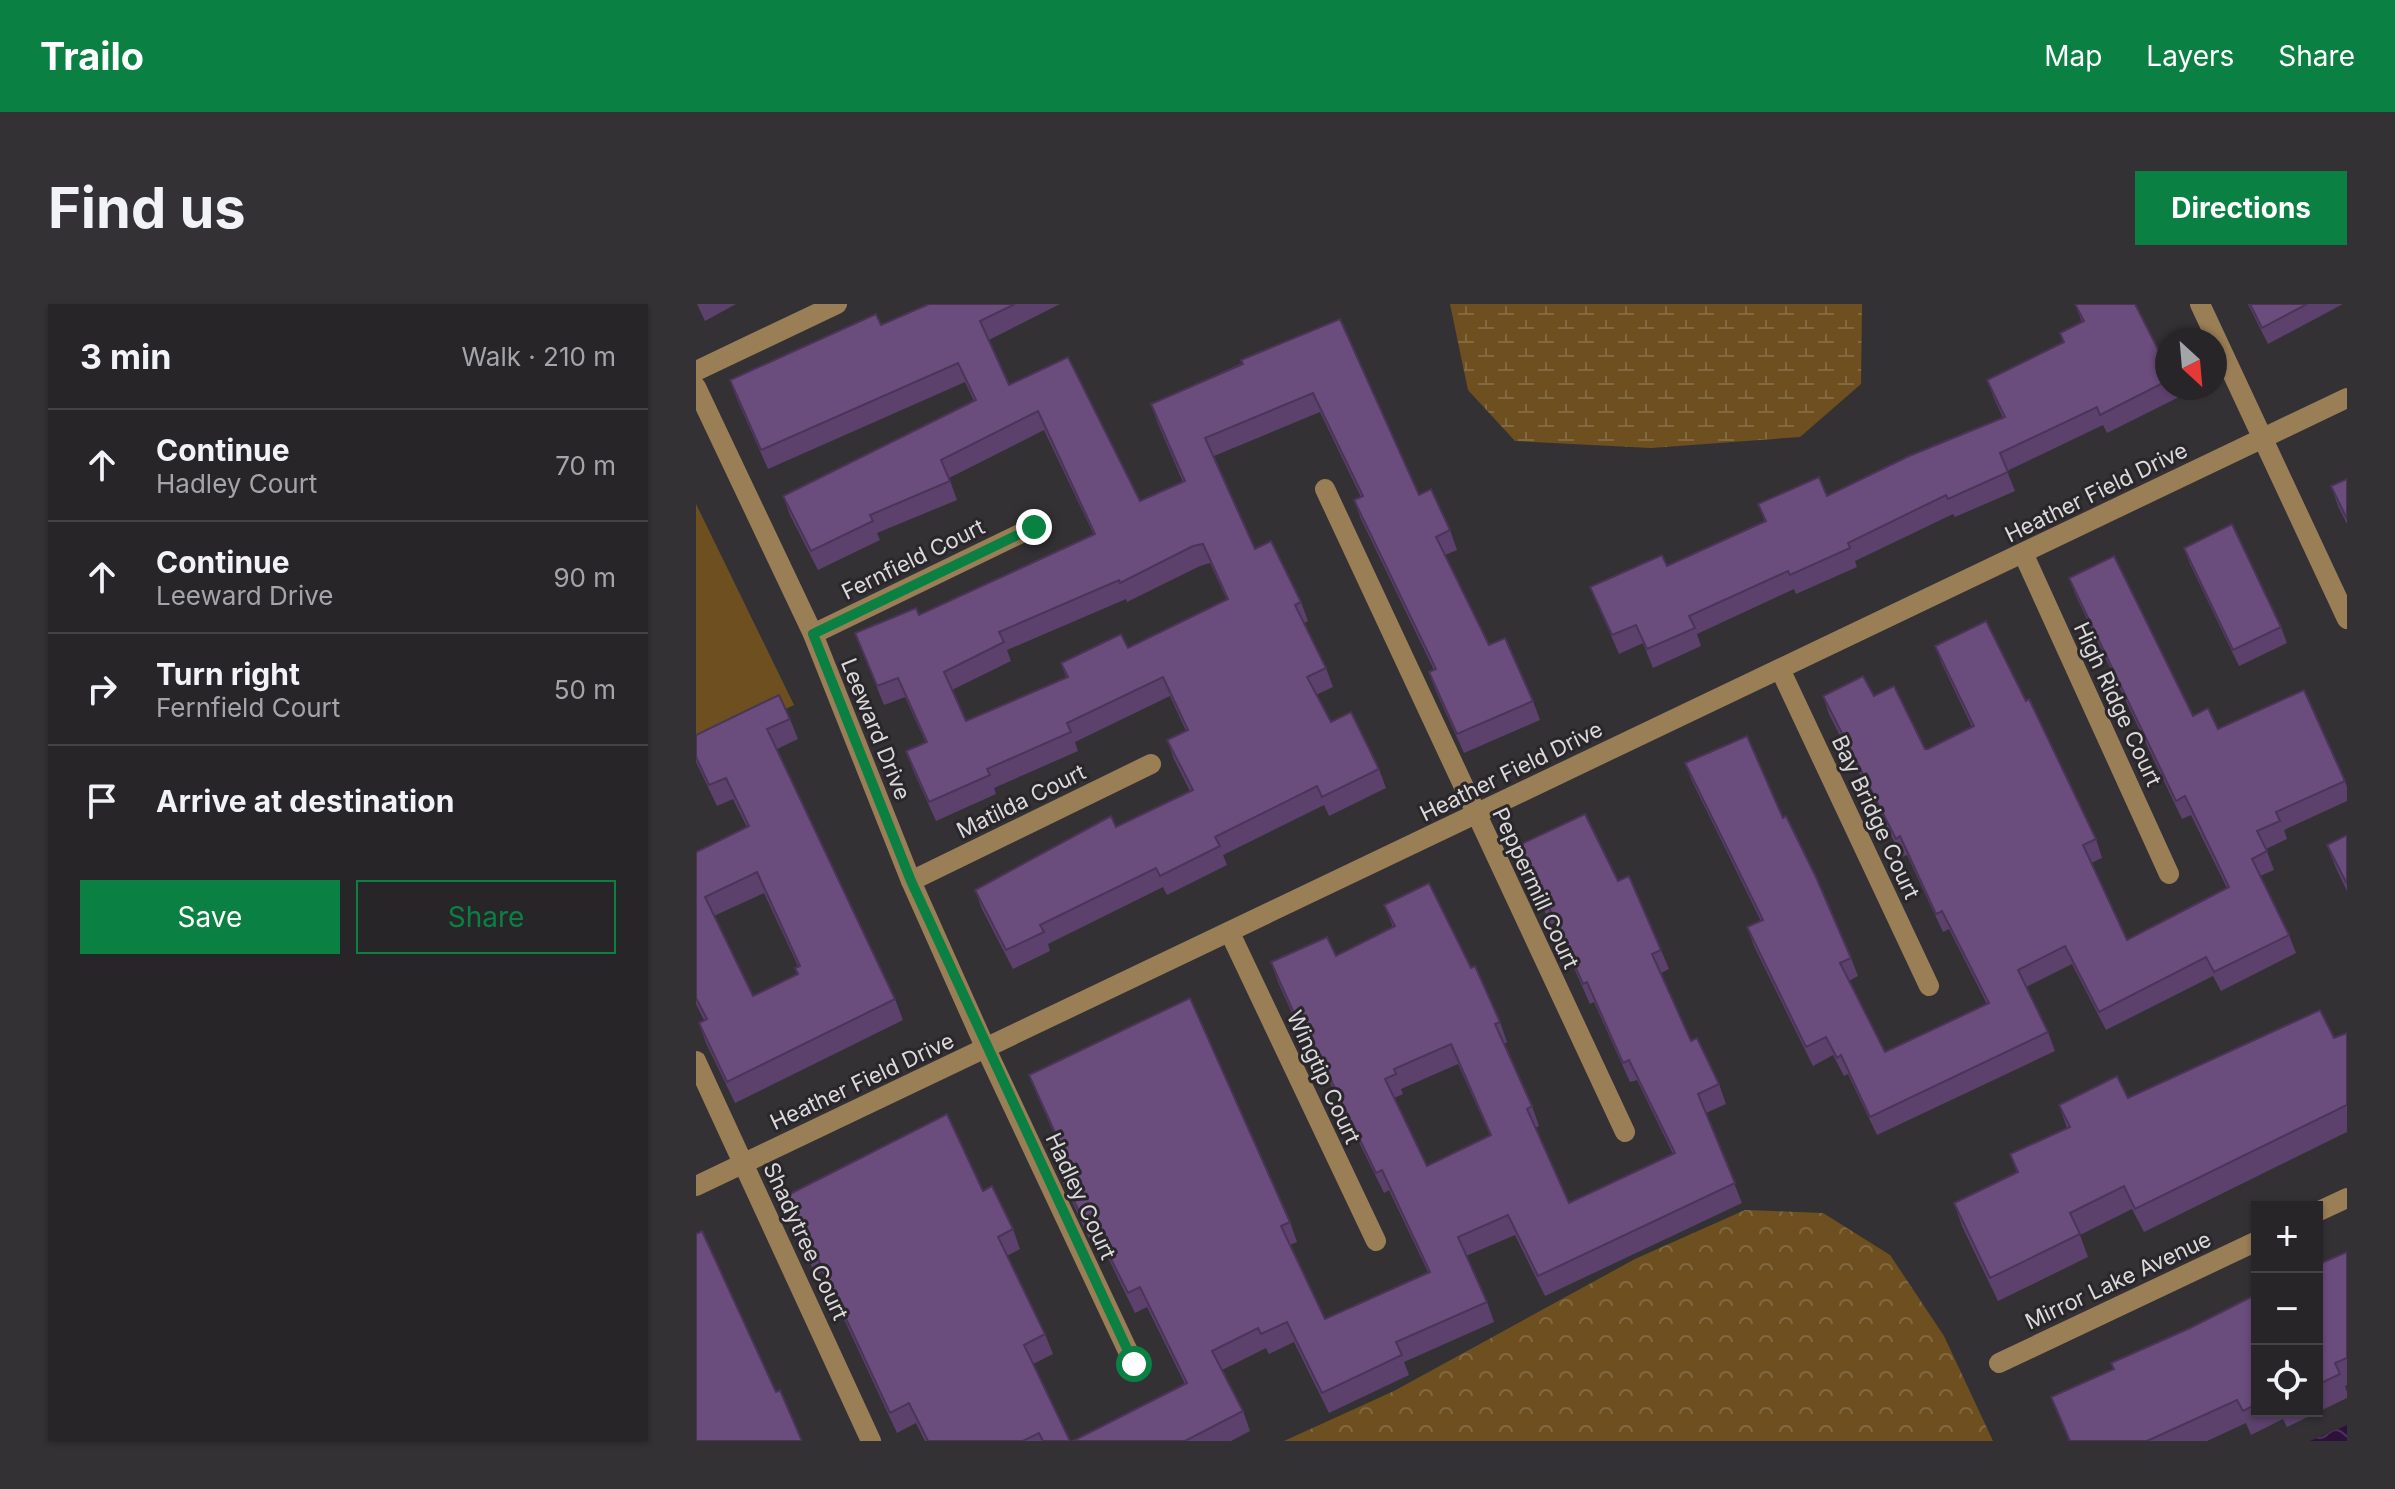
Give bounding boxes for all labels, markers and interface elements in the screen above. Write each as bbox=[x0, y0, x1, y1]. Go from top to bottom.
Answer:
text: Trailo bbox=[40, 33, 144, 79]
text: Map bbox=[2044, 39, 2102, 73]
text: Layers bbox=[2146, 39, 2234, 73]
text: Share bbox=[2278, 39, 2355, 73]
button: Directions bbox=[2135, 171, 2347, 245]
text: Find us bbox=[48, 174, 246, 242]
north arrow bbox=[2155, 328, 2227, 400]
text: 3 min bbox=[80, 336, 171, 377]
text: Walk · 210 m bbox=[461, 341, 616, 372]
text: Continue bbox=[156, 432, 290, 468]
street label: Heather Field Drive bbox=[2000, 436, 2192, 548]
icon: ahead bbox=[80, 443, 124, 487]
text: 70 m bbox=[555, 450, 616, 481]
text: Hadley Court bbox=[156, 468, 317, 499]
route end bbox=[1016, 509, 1052, 545]
street label: Fernfield Court bbox=[837, 513, 989, 605]
text: Continue bbox=[156, 544, 290, 580]
icon: ahead bbox=[80, 555, 124, 599]
text: 90 m bbox=[553, 562, 616, 593]
text: Leeward Drive bbox=[156, 580, 334, 611]
street label: High Ridge Court bbox=[2069, 618, 2167, 790]
street label: Leeward Drive bbox=[836, 654, 916, 804]
text: Turn right bbox=[156, 656, 300, 692]
icon: right bbox=[80, 667, 124, 711]
text: 50 m bbox=[554, 674, 616, 705]
text: Fernfield Court bbox=[156, 692, 340, 723]
street label: Heather Field Drive bbox=[1415, 715, 1607, 827]
street label: Bay Bridge Court bbox=[1827, 731, 1925, 903]
street label: Matilda Court bbox=[952, 759, 1090, 843]
icon: arrive bbox=[80, 779, 124, 823]
text: Arrive at destination bbox=[156, 783, 454, 819]
street label: Peppermill Court bbox=[1487, 803, 1585, 973]
button: Save bbox=[80, 880, 340, 954]
button: Share bbox=[356, 880, 616, 954]
street label: Wingtip Court bbox=[1282, 1006, 1366, 1148]
street label: Heather Field Drive bbox=[766, 1027, 958, 1135]
street label: Hadley Court bbox=[1040, 1129, 1122, 1263]
street label: Shadytree Court bbox=[758, 1158, 854, 1324]
map controls bbox=[2251, 1201, 2323, 1417]
button: + bbox=[2251, 1201, 2323, 1273]
street label: Mirror Lake Avenue bbox=[2021, 1226, 2215, 1334]
button: − bbox=[2251, 1273, 2323, 1345]
button: locate bbox=[2251, 1345, 2323, 1417]
route start bbox=[1116, 1346, 1152, 1382]

